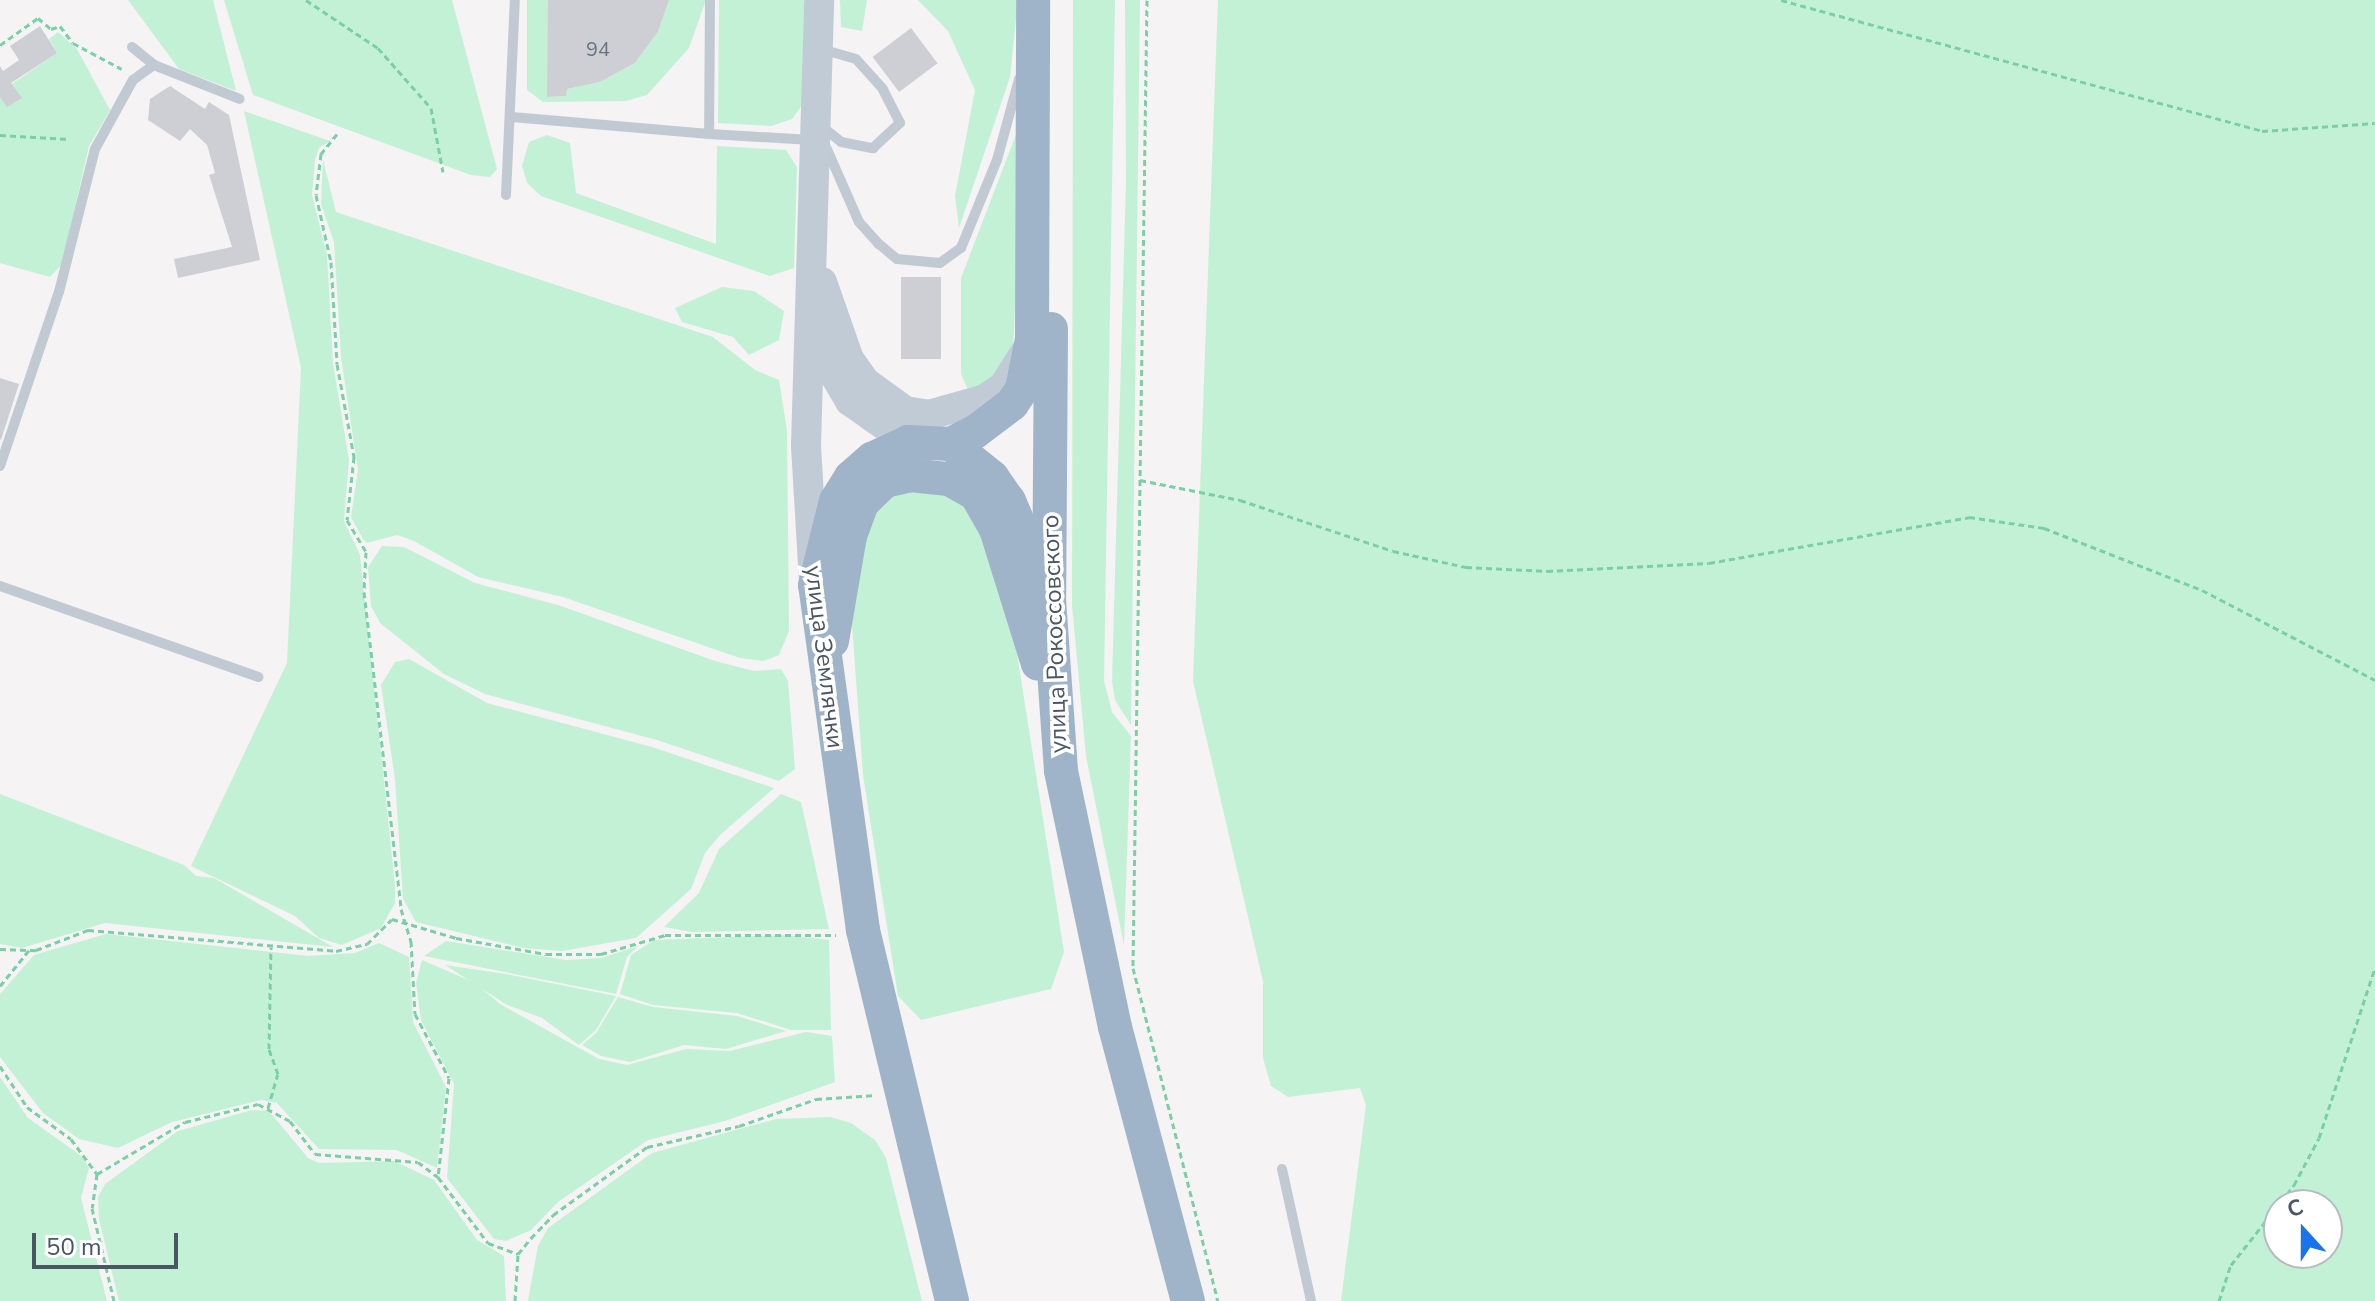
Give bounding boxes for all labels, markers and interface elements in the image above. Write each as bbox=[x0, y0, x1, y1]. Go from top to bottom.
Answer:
house number: 94 bbox=[586, 37, 610, 61]
street label: улица Рокоссовского bbox=[1036, 514, 1074, 754]
street label: улица Землячки bbox=[799, 564, 849, 750]
north arrow bbox=[2263, 1189, 2343, 1269]
text: С bbox=[2283, 1192, 2307, 1225]
scale bar bbox=[36, 1217, 182, 1267]
text: 50 m bbox=[46, 1231, 102, 1263]

